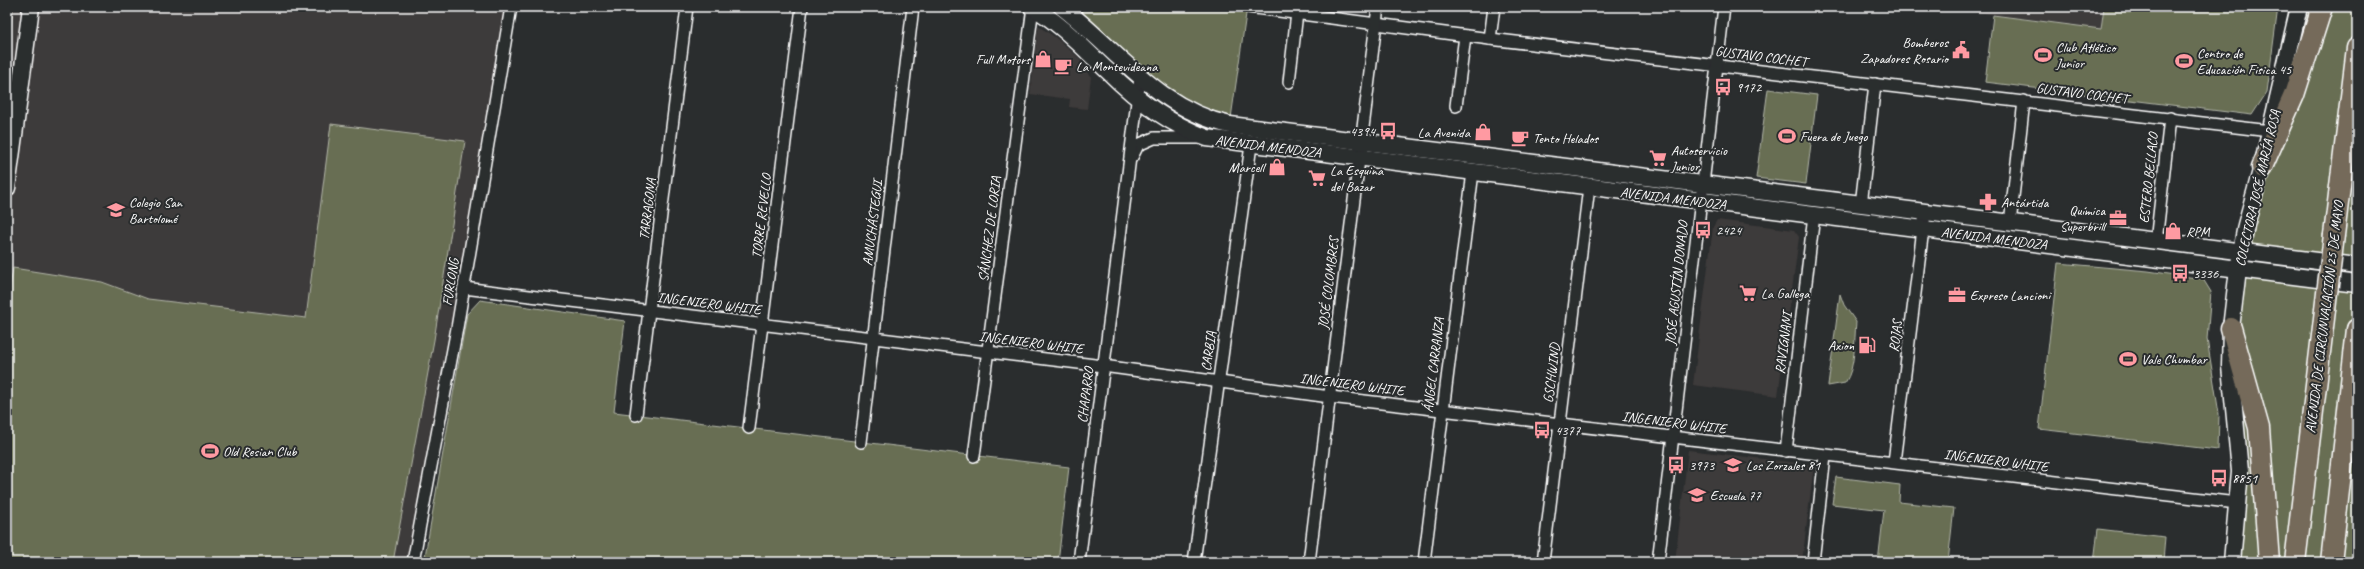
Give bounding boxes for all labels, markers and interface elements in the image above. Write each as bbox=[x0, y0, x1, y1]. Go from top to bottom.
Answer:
place label: Bomberos Zapadores Rosario bbox=[1860, 34, 1950, 67]
place label: Club Atlético Junior bbox=[2055, 39, 2118, 72]
public building icon: Bomberos Zapadores Rosario bbox=[1951, 40, 1971, 60]
street label: GUSTAVO COCHET bbox=[1714, 42, 1811, 71]
sports icon: Club Atlético Junior bbox=[2033, 45, 2053, 65]
place label: Centro de Educación Fisica 45 bbox=[2197, 45, 2292, 78]
shop icon: Full Motors bbox=[1033, 49, 1053, 69]
place label: Full Motors bbox=[976, 51, 1031, 68]
sports icon: Centro de Educación Fisica 45 bbox=[2174, 51, 2194, 71]
cafe icon: La Montevideana bbox=[1053, 56, 1073, 76]
place label: La Montevideana bbox=[1076, 58, 1158, 75]
bus stop icon: 9172 bbox=[1713, 77, 1733, 97]
place label: 9172 bbox=[1736, 79, 1763, 96]
street label: GUSTAVO COCHET bbox=[2035, 79, 2132, 108]
street label: COLECTORA JOSÉ MARÍA ROSA bbox=[2231, 107, 2284, 268]
bus stop icon: 4394 bbox=[1378, 121, 1398, 141]
shop icon: La Avenida bbox=[1473, 122, 1493, 142]
place label: 4394 bbox=[1350, 123, 1377, 140]
place label: La Avenida bbox=[1418, 124, 1471, 141]
sports icon: Fuera de Juego bbox=[1777, 126, 1797, 146]
cafe icon: Tento Helados bbox=[1510, 128, 1530, 148]
place label: Fuera de Juego bbox=[1800, 128, 1869, 145]
place label: Tento Helados bbox=[1533, 130, 1599, 147]
street label: ESTERO BELLACO bbox=[2135, 130, 2162, 224]
street label: AVENIDA MENDOZA bbox=[1214, 132, 1323, 162]
place label: Autoservicio Junior bbox=[1670, 142, 1728, 175]
supermarket icon: Autoservicio Junior bbox=[1648, 148, 1668, 168]
shop icon: Marcell bbox=[1267, 157, 1287, 177]
place label: Marcell bbox=[1229, 159, 1267, 176]
place label: La Esquina del Bazar bbox=[1330, 162, 1384, 195]
supermarket icon: La Esquina del Bazar bbox=[1307, 168, 1327, 188]
street label: TORRE REVELLO bbox=[748, 171, 775, 259]
street label: SÁNCHEZ DE LORIA bbox=[975, 175, 1005, 283]
street label: TARRAGONA bbox=[635, 176, 660, 241]
street label: AMUCHÁSTEGUI bbox=[859, 176, 887, 267]
street label: AVENIDA MENDOZA bbox=[1619, 184, 1728, 214]
pharmacy icon: Antártida bbox=[1978, 192, 1998, 212]
place label: Colegio San Bartolomé bbox=[129, 194, 183, 227]
place label: Antártida bbox=[2001, 194, 2050, 211]
street label: AVENIDA DE CIRCUNVALACIÓN 25 DE MAYO bbox=[2302, 198, 2347, 434]
school or university icon: Colegio San Bartolomé bbox=[106, 200, 126, 220]
place label: Química Superbrill bbox=[2060, 202, 2108, 235]
office icon: Química Superbrill bbox=[2108, 208, 2128, 228]
street label: JOSÉ AGUSTÍN DONADO bbox=[1661, 218, 1692, 347]
bus stop icon: 2424 bbox=[1693, 220, 1713, 240]
shop icon: RPM bbox=[2163, 221, 2183, 241]
place label: 2424 bbox=[1716, 222, 1743, 239]
place label: RPM bbox=[2186, 223, 2211, 240]
street label: AVENIDA MENDOZA bbox=[1940, 224, 2049, 254]
street label: JOSÉ COLOMBRES bbox=[1314, 234, 1343, 331]
street label: FURLONG bbox=[438, 255, 463, 307]
bus stop icon: 3336 bbox=[2170, 263, 2190, 283]
place label: 3336 bbox=[2193, 265, 2219, 282]
supermarket icon: La Gallega bbox=[1738, 283, 1758, 303]
place label: La Gallega bbox=[1761, 285, 1810, 302]
office icon: Expreso Lancioni bbox=[1947, 285, 1967, 305]
place label: Expreso Lancioni bbox=[1970, 287, 2052, 304]
street label: INGENIERO WHITE bbox=[656, 289, 763, 319]
street label: RAVIGNANI bbox=[1771, 308, 1796, 375]
street label: ÁNGEL CARRANZA bbox=[1419, 316, 1448, 413]
street label: ROJAS bbox=[1885, 317, 1906, 353]
street label: INGENIERO WHITE bbox=[978, 328, 1085, 358]
street label: CARBIA bbox=[1197, 329, 1220, 372]
fuel station icon: Axion bbox=[1857, 335, 1877, 355]
place label: Axion bbox=[1828, 337, 1855, 354]
street label: GSCHWIND bbox=[1539, 341, 1564, 404]
sports icon: Vale Chumbar bbox=[2118, 349, 2138, 369]
place label: Vale Chumbar bbox=[2141, 351, 2208, 368]
street label: CHAPARRO bbox=[1074, 364, 1098, 424]
street label: INGENIERO WHITE bbox=[1299, 370, 1406, 400]
street label: INGENIERO WHITE bbox=[1621, 408, 1728, 438]
bus stop icon: 4377 bbox=[1532, 420, 1552, 440]
place label: 4377 bbox=[1555, 422, 1581, 439]
sports icon: Old Resian Club bbox=[200, 441, 220, 461]
place label: Old Resian Club bbox=[223, 443, 297, 460]
street label: INGENIERO WHITE bbox=[1943, 446, 2050, 476]
bus stop icon: 3973 bbox=[1666, 455, 1686, 475]
school or university icon: Los Zorzales 81 bbox=[1723, 455, 1743, 475]
place label: 3973 bbox=[1689, 457, 1716, 474]
place label: Los Zorzales 81 bbox=[1746, 457, 1821, 474]
bus stop icon: 8851 bbox=[2209, 468, 2229, 488]
place label: 8851 bbox=[2232, 470, 2258, 487]
school or university icon: Escuela 77 bbox=[1687, 485, 1707, 505]
place label: Escuela 77 bbox=[1710, 487, 1762, 504]

